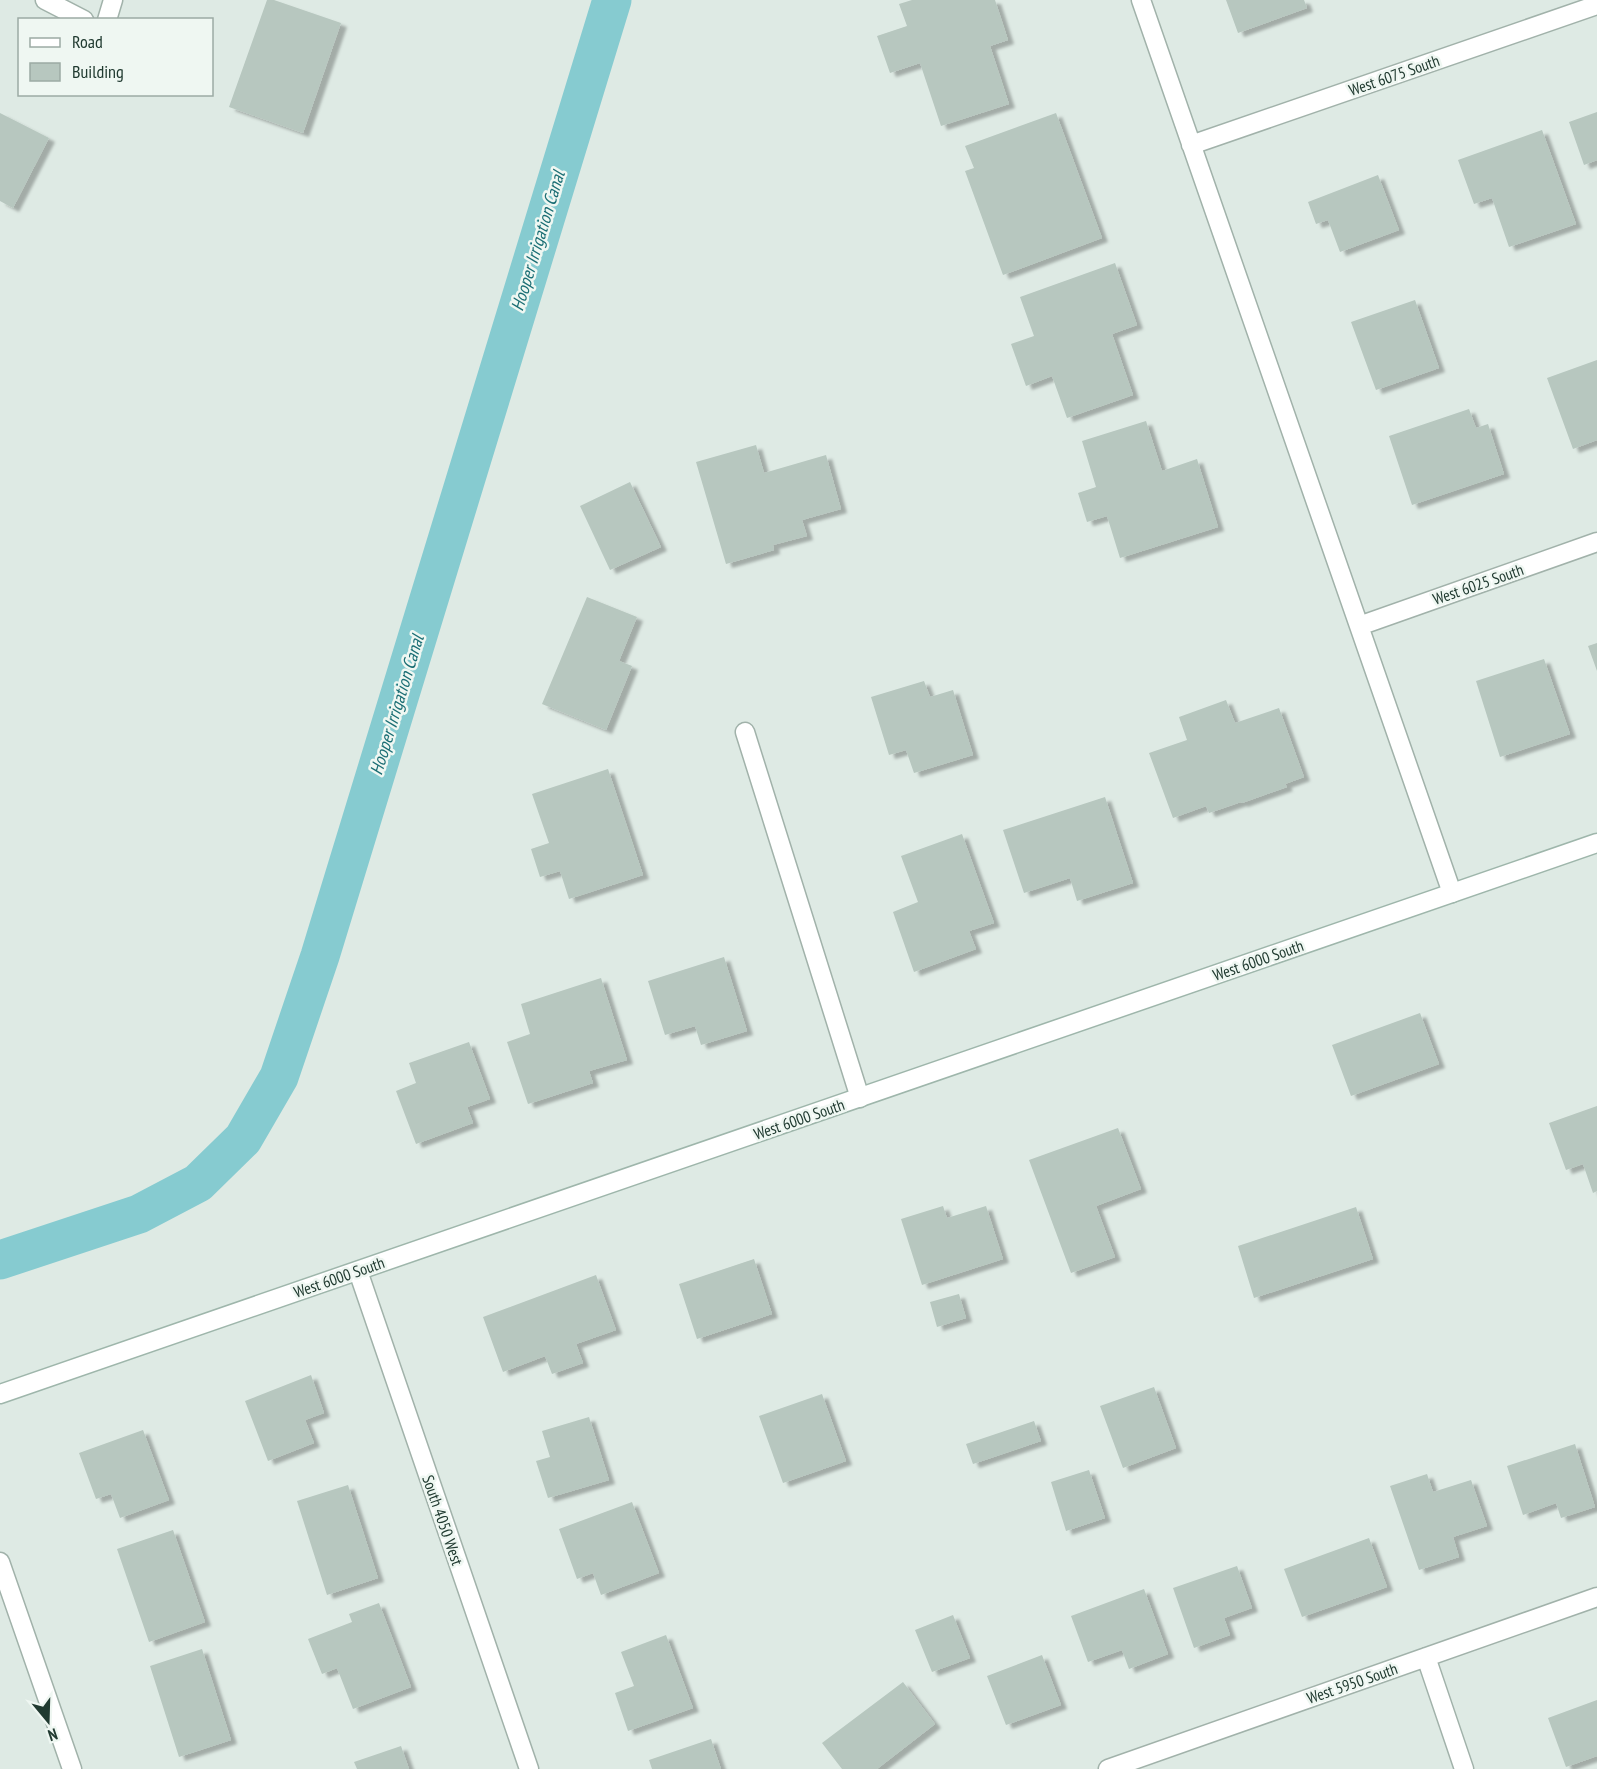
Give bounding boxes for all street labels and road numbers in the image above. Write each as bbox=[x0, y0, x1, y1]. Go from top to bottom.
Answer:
street label: West 6075 South bbox=[1346, 50, 1442, 100]
street label: West 6025 South bbox=[1430, 559, 1526, 609]
street label: West 6000 South bbox=[1210, 935, 1306, 985]
street label: West 6000 South bbox=[751, 1094, 847, 1144]
street label: West 6000 South bbox=[291, 1252, 387, 1302]
street label: South 4050 West bbox=[418, 1472, 468, 1568]
street label: West 5950 South bbox=[1304, 1658, 1400, 1708]

